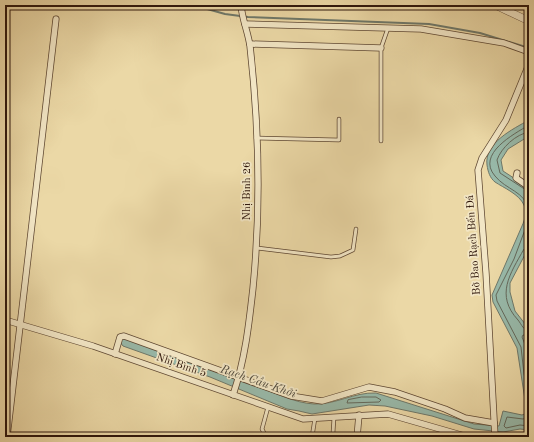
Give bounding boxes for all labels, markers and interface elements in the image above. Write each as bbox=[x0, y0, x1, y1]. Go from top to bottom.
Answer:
street label: Nhị Bình 26 bbox=[242, 162, 253, 220]
street label: Bờ Bao Rạch Bến Đá bbox=[464, 194, 483, 296]
street label: Nhị Bình 5 bbox=[154, 352, 208, 380]
water label: Rạch Cầu Khởi bbox=[218, 361, 298, 401]

